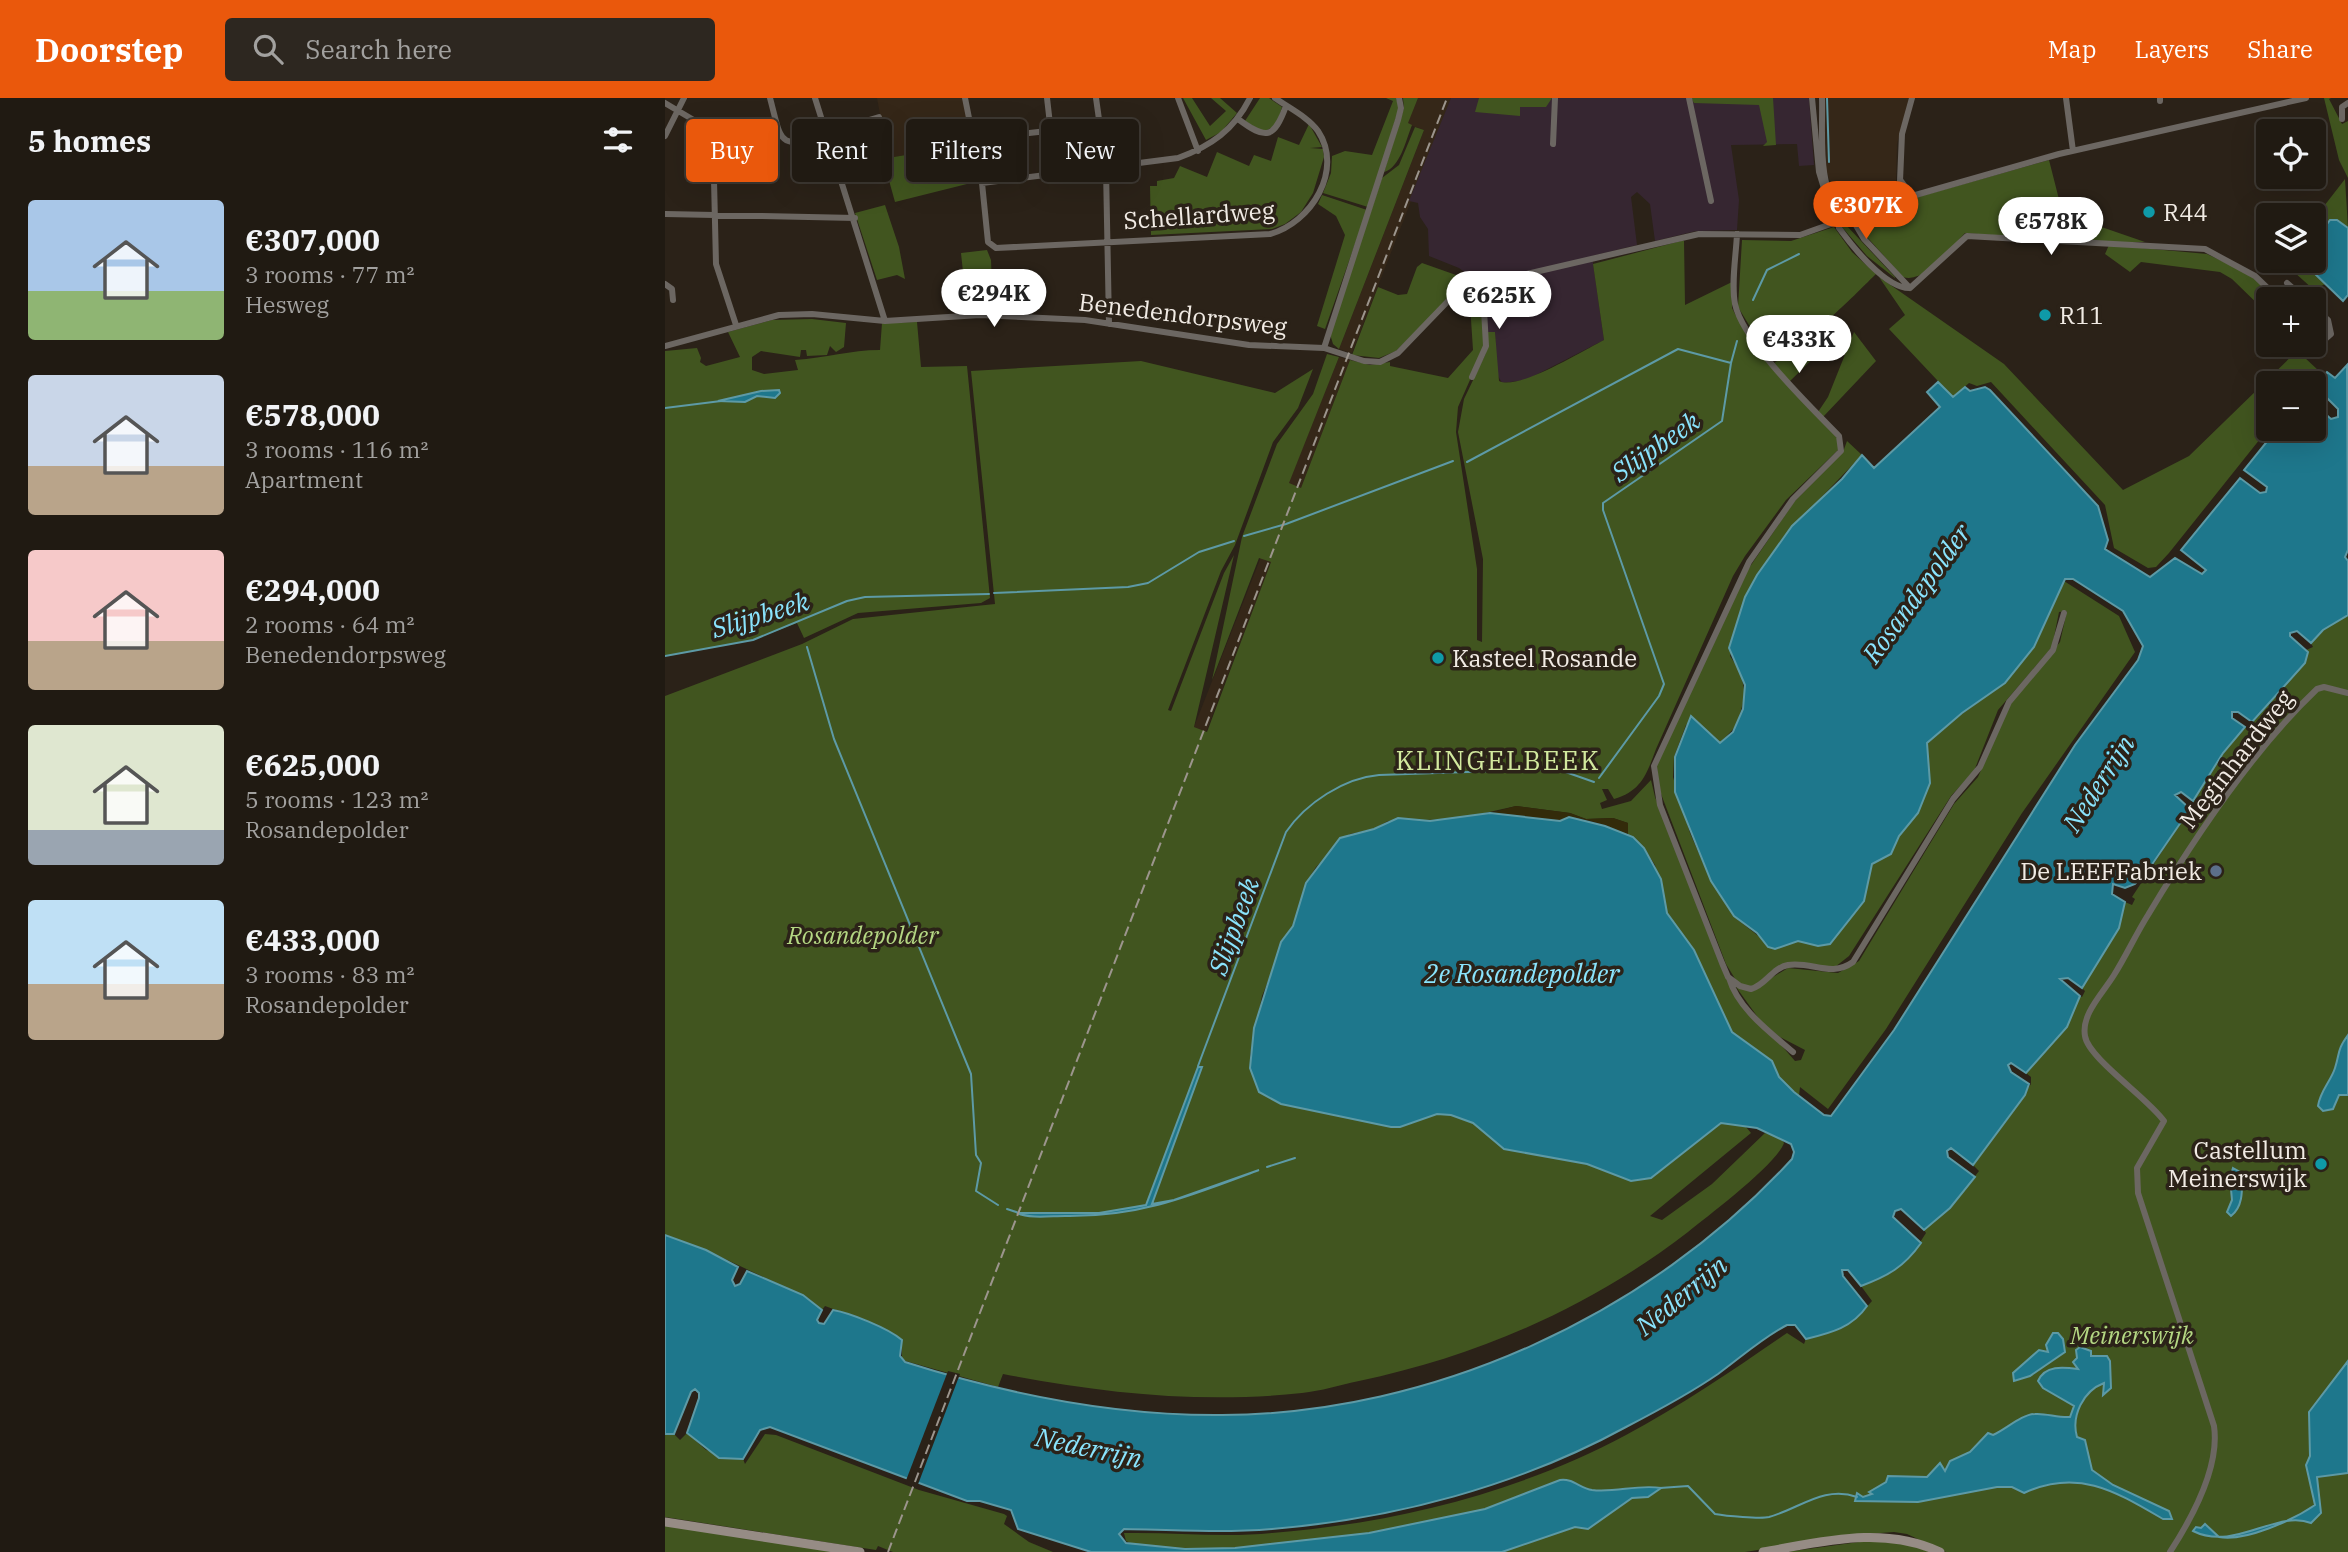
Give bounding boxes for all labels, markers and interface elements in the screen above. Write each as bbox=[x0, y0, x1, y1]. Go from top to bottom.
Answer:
search box bbox=[225, 18, 715, 81]
text: Doorstep bbox=[35, 28, 183, 71]
icon: search bbox=[249, 30, 287, 68]
text: Search here bbox=[305, 32, 452, 66]
text: Map bbox=[2048, 33, 2096, 65]
text: Layers bbox=[2134, 33, 2209, 65]
text: Share bbox=[2247, 33, 2313, 65]
chip: Buy bbox=[686, 119, 778, 182]
chip: Rent bbox=[792, 119, 892, 182]
chip: Filters bbox=[906, 119, 1027, 182]
chip: New bbox=[1041, 119, 1139, 182]
map controls bbox=[2256, 119, 2326, 441]
button: locate bbox=[2256, 119, 2326, 189]
text: 5 homes bbox=[28, 121, 151, 160]
icon: filters bbox=[599, 121, 637, 159]
pin: €307K bbox=[1817, 181, 1915, 241]
text: €307K bbox=[1829, 189, 1903, 219]
street label: Schellardweg bbox=[1122, 194, 1276, 236]
place label: R44 bbox=[2163, 196, 2208, 228]
pin: €578K bbox=[2002, 198, 2100, 257]
button: layers bbox=[2256, 203, 2326, 273]
marker: R44 bbox=[2141, 204, 2157, 220]
text: €578K bbox=[2014, 205, 2088, 235]
text: €307,000 bbox=[245, 220, 380, 259]
icon: home bbox=[84, 228, 168, 312]
text: 3 rooms · 77 m² bbox=[245, 259, 415, 289]
pin: €294K bbox=[945, 270, 1043, 329]
pin: €625K bbox=[1450, 272, 1548, 331]
text: €294K bbox=[957, 277, 1031, 307]
text: €625K bbox=[1462, 279, 1536, 309]
street label: Benedendorpsweg bbox=[1077, 285, 1289, 343]
button: + bbox=[2256, 287, 2326, 357]
text: Hesweg bbox=[245, 289, 329, 319]
place label: R11 bbox=[2059, 299, 2104, 331]
marker: R11 bbox=[2037, 307, 2053, 323]
pin: €433K bbox=[1750, 316, 1848, 375]
text: €433K bbox=[1762, 323, 1836, 353]
button: − bbox=[2256, 371, 2326, 441]
text: €578,000 bbox=[245, 395, 380, 434]
icon: home bbox=[84, 403, 168, 487]
water label: Slijpbeek bbox=[1603, 403, 1706, 489]
text: 3 rooms · 116 m² bbox=[245, 434, 428, 464]
text: Apartment bbox=[245, 464, 363, 494]
water label: Rosandepolder bbox=[1853, 516, 1978, 670]
text: €294,000 bbox=[245, 570, 380, 609]
icon: home bbox=[84, 578, 168, 662]
water label: Slijpbeek bbox=[706, 583, 813, 645]
text: 2 rooms · 64 m² bbox=[245, 609, 415, 639]
text: Benedendorpsweg bbox=[245, 639, 446, 669]
place label: Kasteel Rosande bbox=[1452, 642, 1637, 674]
marker: Kasteel Rosande bbox=[1430, 650, 1446, 666]
street label: Meginhardweg bbox=[2172, 683, 2300, 835]
water label: Nederrijn bbox=[2054, 728, 2142, 838]
district label: KLINGELBEEK bbox=[1395, 743, 1601, 777]
text: €625,000 bbox=[245, 745, 380, 784]
icon: home bbox=[84, 753, 168, 837]
text: 5 rooms · 123 m² bbox=[245, 784, 428, 814]
text: Rosandepolder bbox=[245, 814, 409, 844]
place label: De LEEFFabriek bbox=[2020, 855, 2202, 887]
marker: De LEEFFabriek bbox=[2208, 863, 2224, 879]
water label: Slijpbeek bbox=[1199, 873, 1266, 980]
park label: Rosandepolder bbox=[786, 919, 940, 951]
text: €433,000 bbox=[245, 920, 380, 959]
icon: home bbox=[84, 928, 168, 1012]
water label: 2e Rosandepolder bbox=[1423, 956, 1620, 990]
text: 3 rooms · 83 m² bbox=[245, 959, 415, 989]
text: Rosandepolder bbox=[245, 989, 409, 1019]
place label: Castellum Meinerswijk bbox=[2168, 1134, 2307, 1194]
marker: Castellum Meinerswijk bbox=[2313, 1156, 2329, 1172]
water label: Nederrijn bbox=[1628, 1248, 1734, 1343]
park label: Meinerswijk bbox=[2069, 1319, 2194, 1351]
water label: Nederrijn bbox=[1032, 1419, 1146, 1475]

